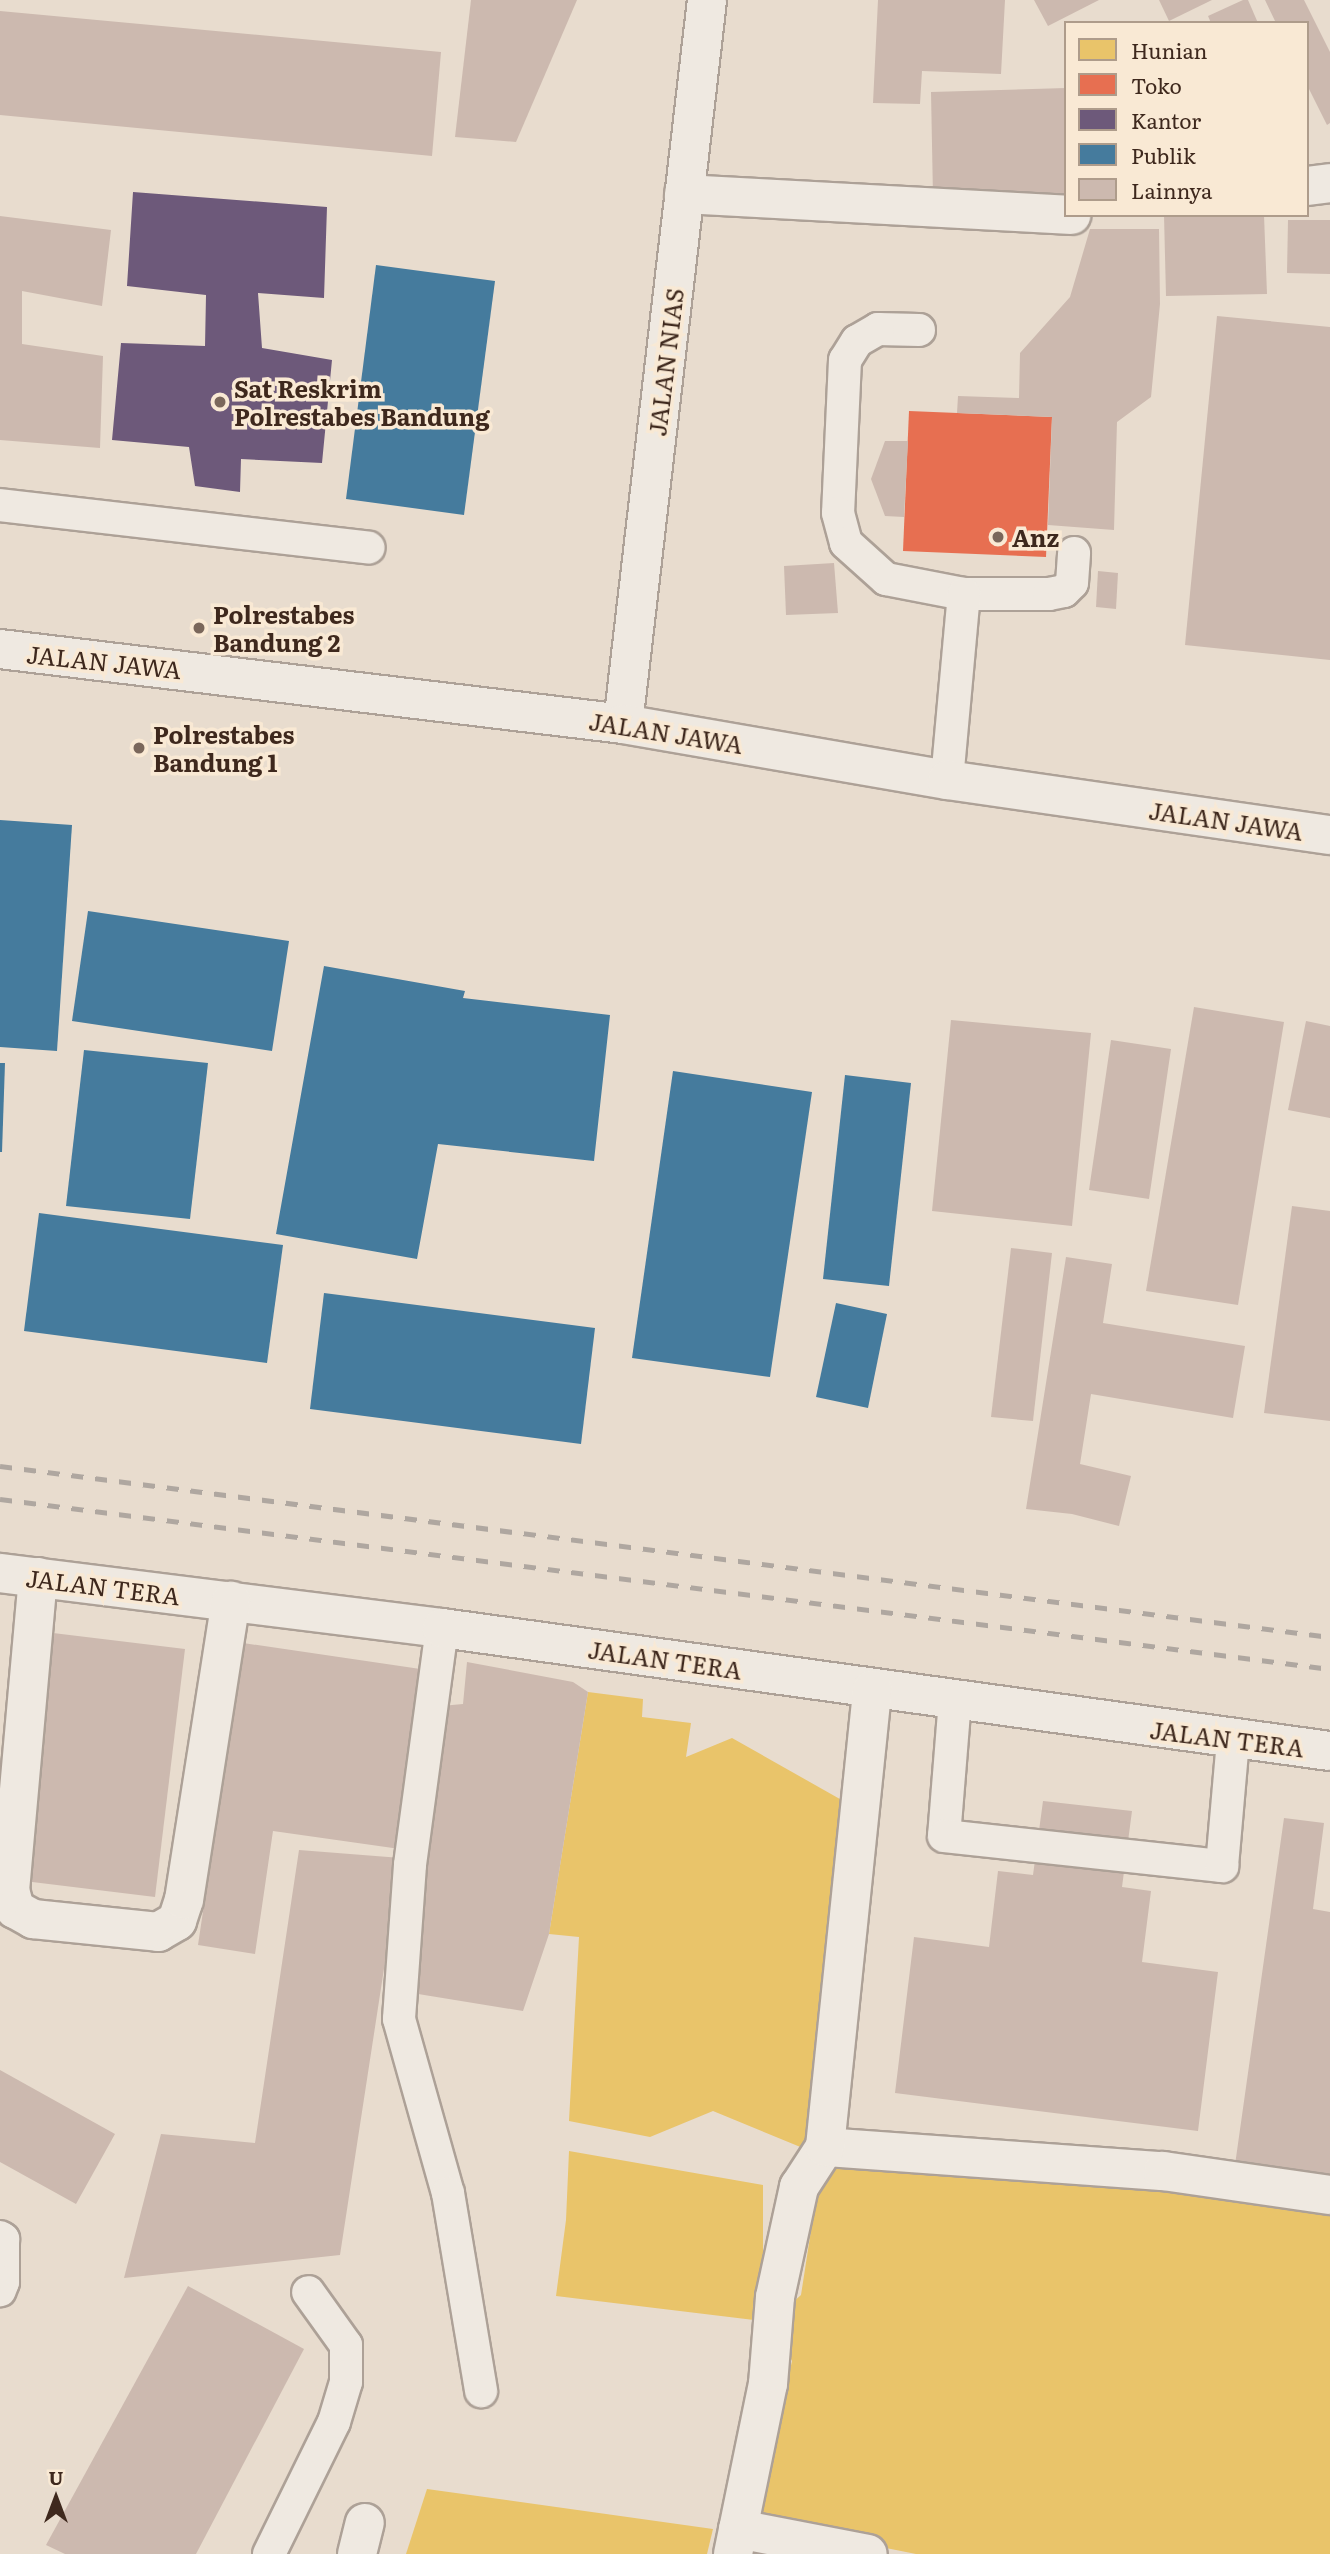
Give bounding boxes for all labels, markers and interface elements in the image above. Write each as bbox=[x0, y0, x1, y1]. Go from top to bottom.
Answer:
legend bbox=[1064, 21, 1309, 217]
text: Hunian bbox=[1131, 34, 1207, 65]
text: Toko bbox=[1131, 69, 1182, 100]
text: Kantor bbox=[1131, 104, 1201, 135]
text: Publik bbox=[1131, 139, 1196, 170]
text: Lainnya bbox=[1131, 174, 1212, 205]
street label: JALAN NIAS bbox=[642, 286, 688, 438]
place label: Sat Reskrim Polrestabes Bandung bbox=[234, 374, 490, 430]
marker: Sat Reskrim Polrestabes Bandung bbox=[212, 394, 228, 410]
place label: Anz bbox=[1012, 523, 1059, 551]
marker: Anz bbox=[990, 529, 1006, 545]
place label: Polrestabes Bandung 2 bbox=[213, 600, 354, 656]
marker: Polrestabes Bandung 2 bbox=[191, 620, 207, 636]
street label: JALAN JAWA bbox=[25, 639, 183, 683]
street label: JALAN JAWA bbox=[587, 706, 745, 758]
place label: Polrestabes Bandung 1 bbox=[153, 720, 294, 776]
marker: Polrestabes Bandung 1 bbox=[131, 740, 147, 756]
street label: JALAN JAWA bbox=[1147, 795, 1305, 845]
street label: JALAN TERA bbox=[24, 1562, 182, 1610]
street label: JALAN TERA bbox=[586, 1634, 744, 1684]
street label: JALAN TERA bbox=[1148, 1714, 1306, 1762]
north arrow bbox=[21, 2463, 91, 2533]
text: U bbox=[49, 2463, 63, 2491]

